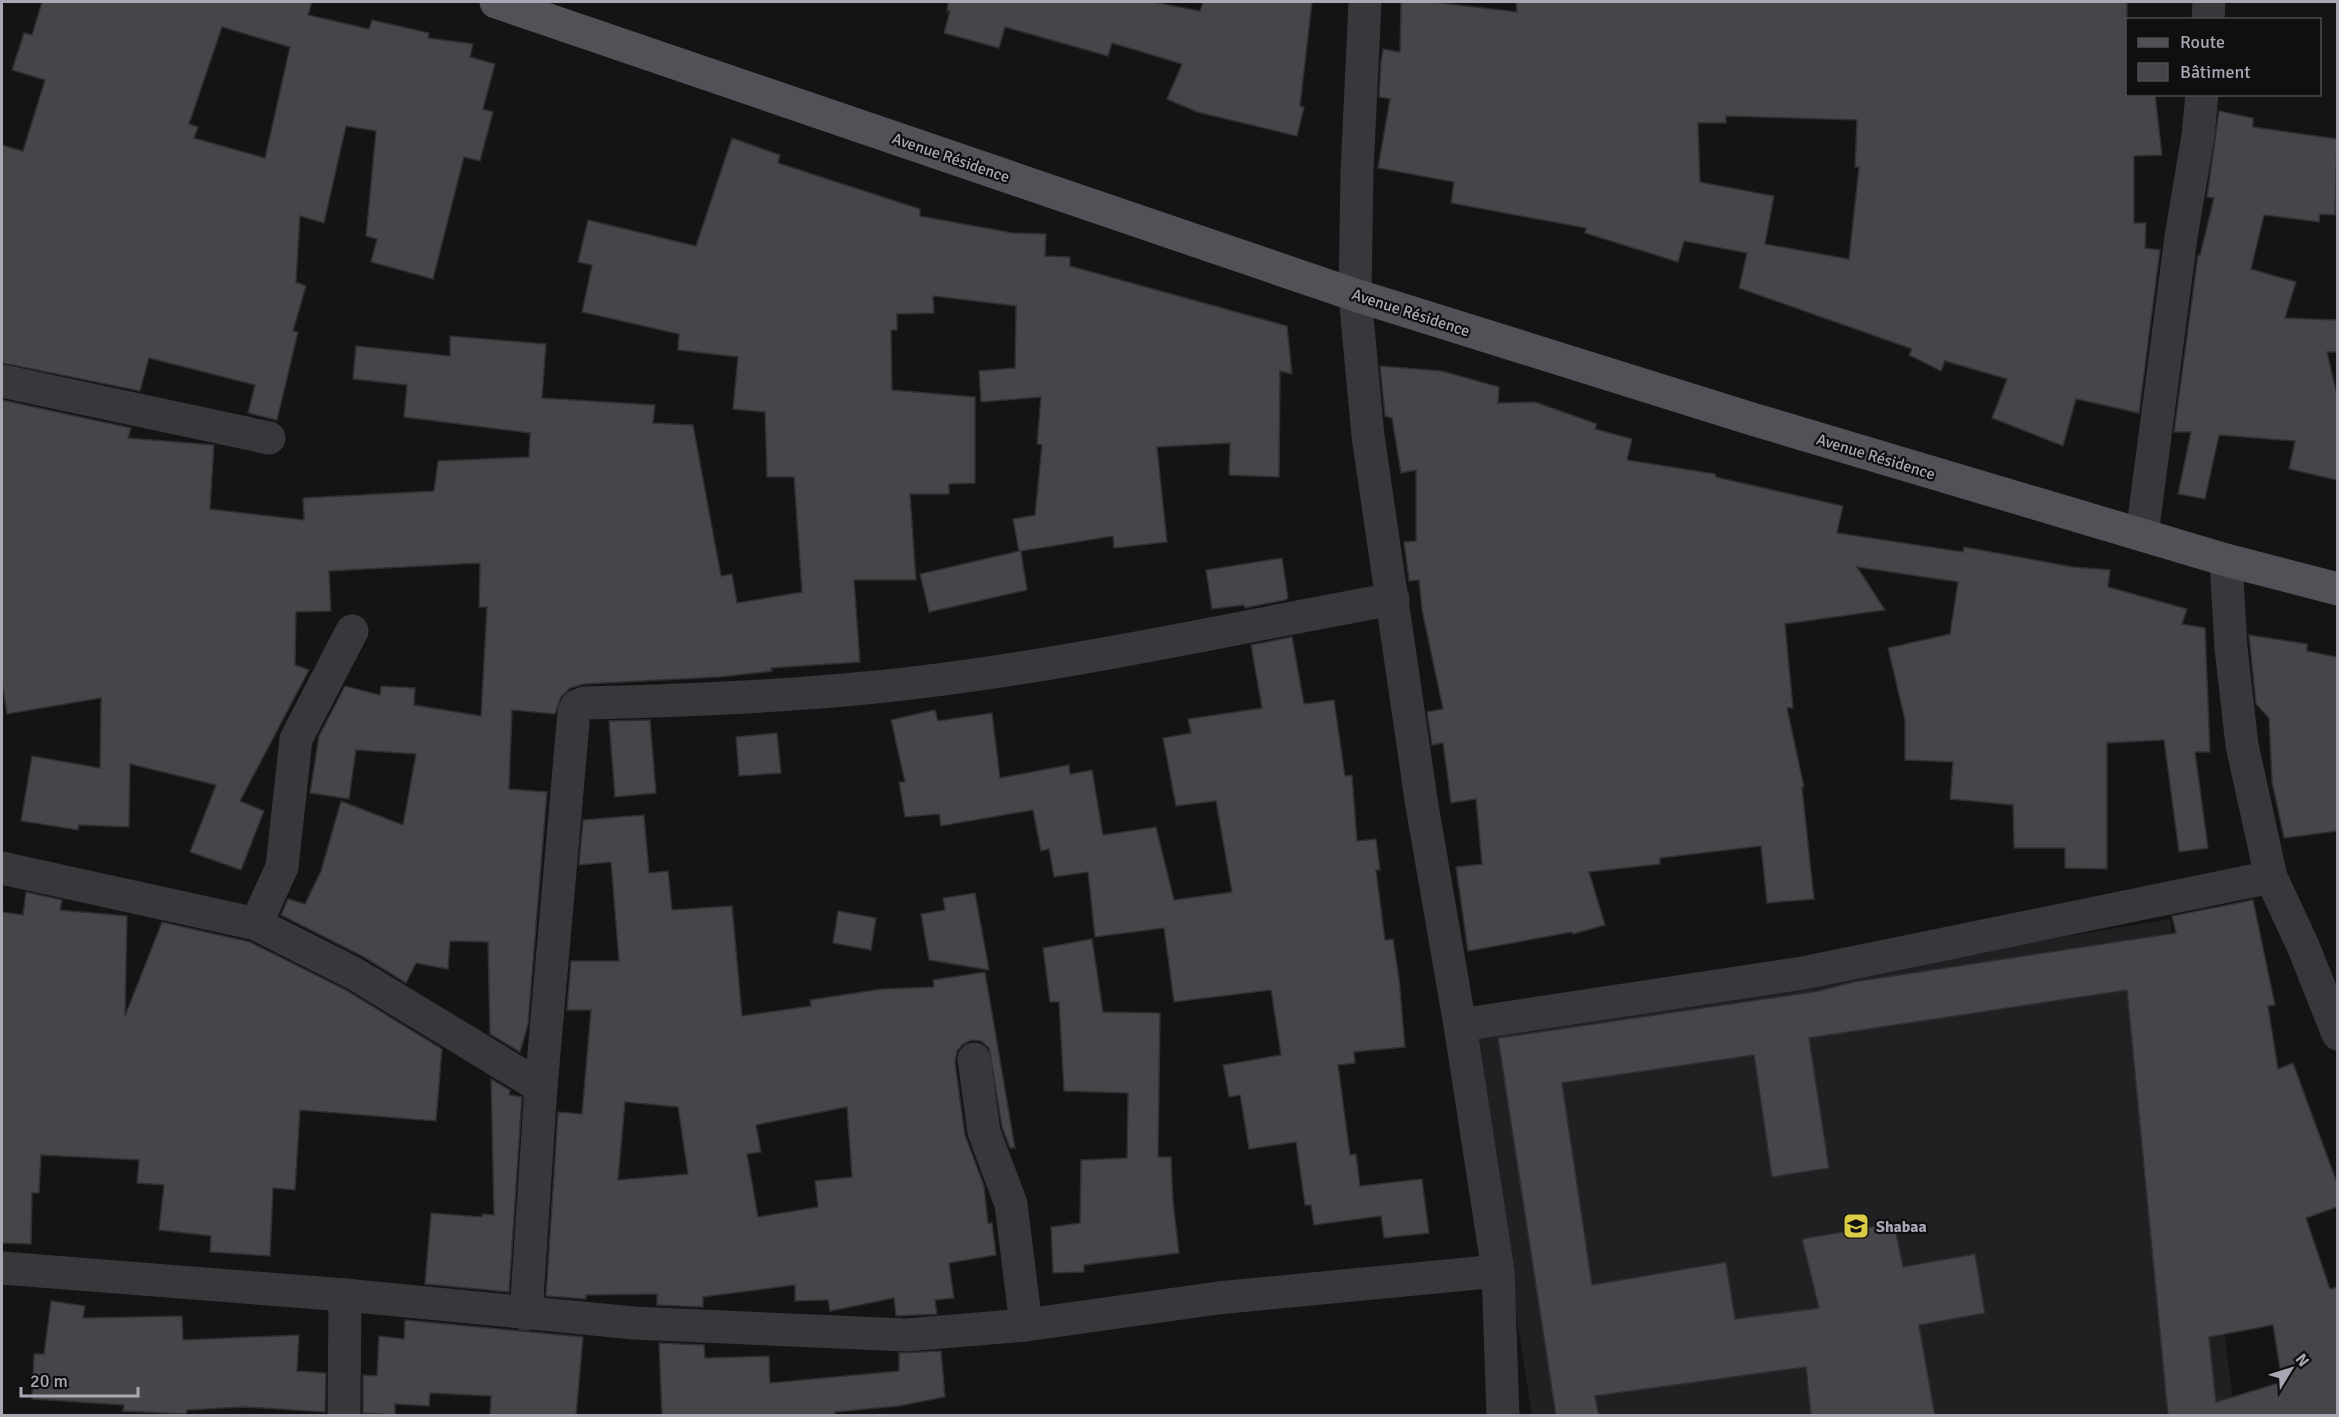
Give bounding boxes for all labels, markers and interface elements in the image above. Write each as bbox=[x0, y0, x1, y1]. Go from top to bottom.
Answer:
legend bbox=[2126, 18, 2321, 96]
text: Route bbox=[2180, 31, 2225, 53]
text: Bâtiment bbox=[2180, 61, 2251, 83]
street label: Avenue Résidence bbox=[889, 128, 1012, 187]
street label: Avenue Résidence bbox=[1349, 284, 1472, 341]
street label: Avenue Résidence bbox=[1814, 429, 1937, 485]
school or university icon: Shabaa bbox=[1841, 1211, 1871, 1241]
place label: Shabaa bbox=[1876, 1217, 1927, 1237]
north arrow bbox=[2261, 1339, 2321, 1399]
text: N bbox=[2291, 1350, 2313, 1371]
scale bar bbox=[21, 1360, 138, 1398]
text: 20 m bbox=[30, 1370, 68, 1392]

